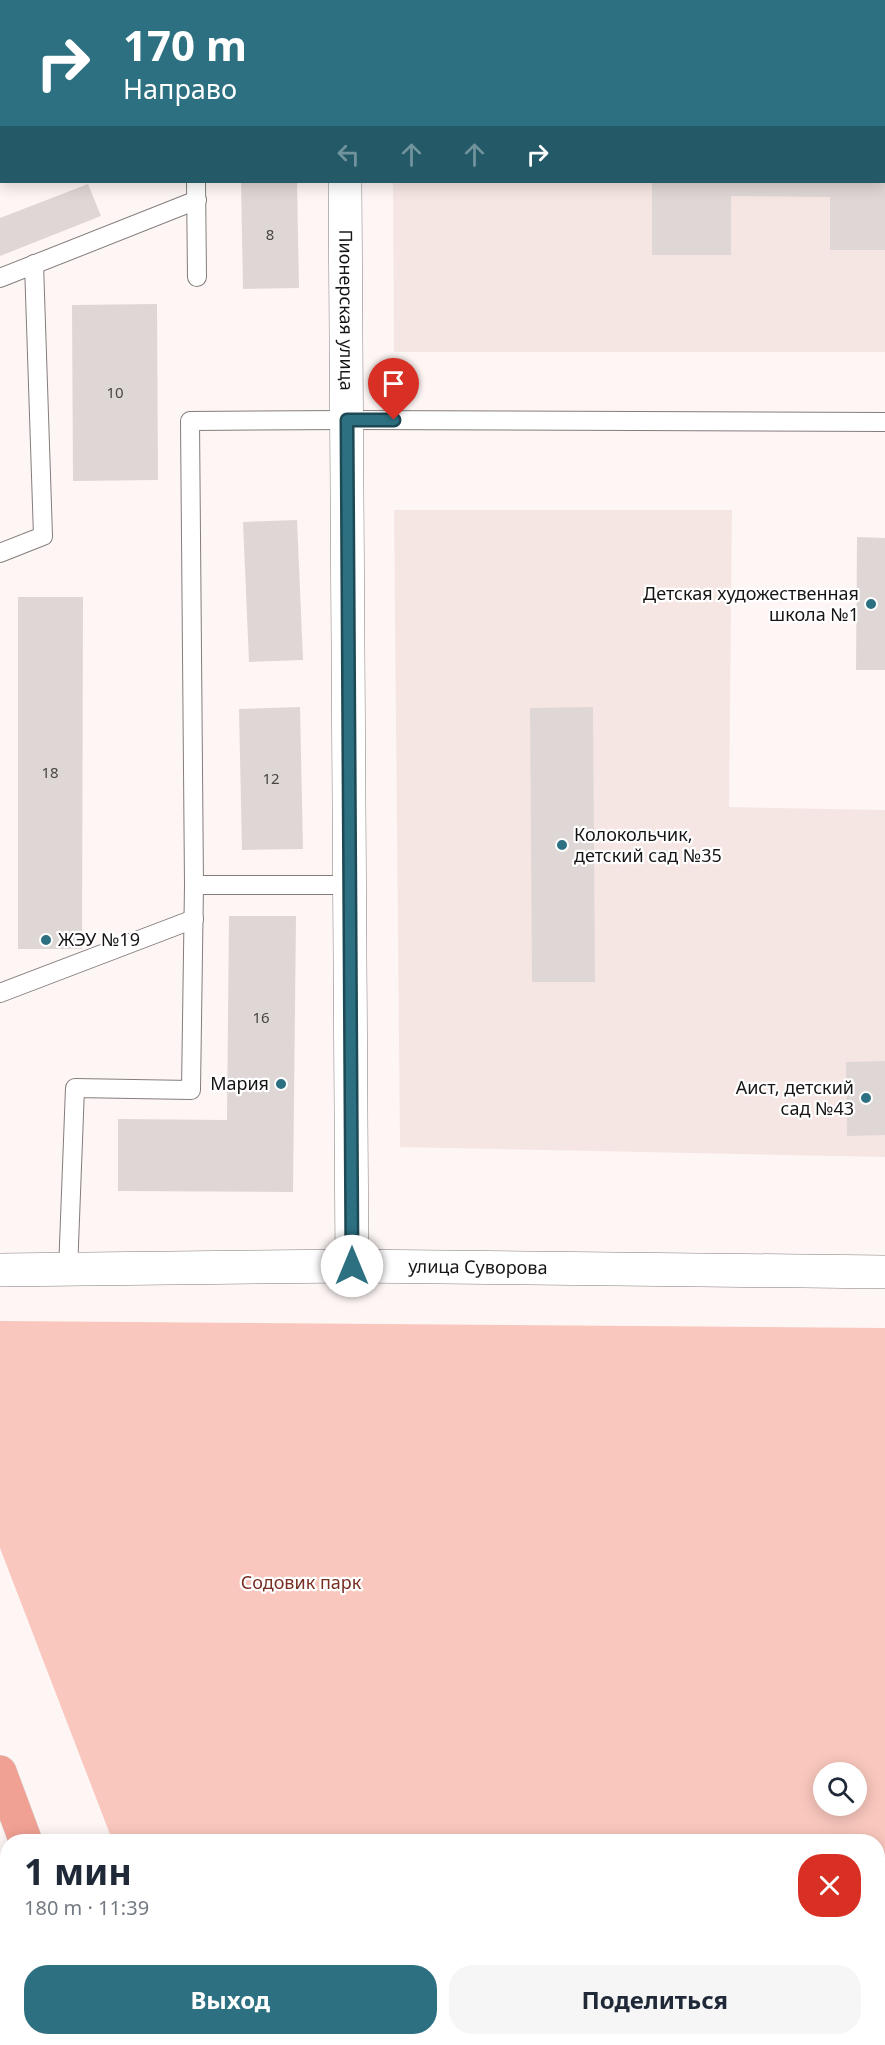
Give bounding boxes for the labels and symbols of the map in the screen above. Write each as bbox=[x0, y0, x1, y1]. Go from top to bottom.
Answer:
house number: 8 bbox=[266, 224, 274, 244]
street label: Пионерская улица bbox=[334, 229, 359, 391]
pin bbox=[368, 358, 419, 420]
house number: 10 bbox=[106, 382, 124, 402]
place label: Детская художественная школа №1 bbox=[643, 581, 859, 626]
marker: Детская художественная школа №1 bbox=[864, 597, 878, 611]
house number: 18 bbox=[41, 762, 59, 782]
house number: 12 bbox=[262, 768, 280, 788]
place label: Колокольчик, детский сад №35 bbox=[574, 822, 722, 867]
marker: Колокольчик, детский сад №35 bbox=[555, 838, 569, 852]
place label: ЖЭУ №19 bbox=[58, 927, 140, 951]
marker: ЖЭУ №19 bbox=[39, 933, 53, 947]
house number: 16 bbox=[252, 1007, 270, 1027]
place label: Мария bbox=[210, 1071, 269, 1095]
place label: Аист, детский сад №43 bbox=[736, 1075, 854, 1120]
marker: Мария bbox=[274, 1077, 288, 1091]
marker: Аист, детский сад №43 bbox=[859, 1091, 873, 1105]
position arrow bbox=[320, 1234, 384, 1298]
street label: улица Суворова bbox=[408, 1254, 548, 1279]
park label: Содовик парк bbox=[241, 1570, 362, 1594]

